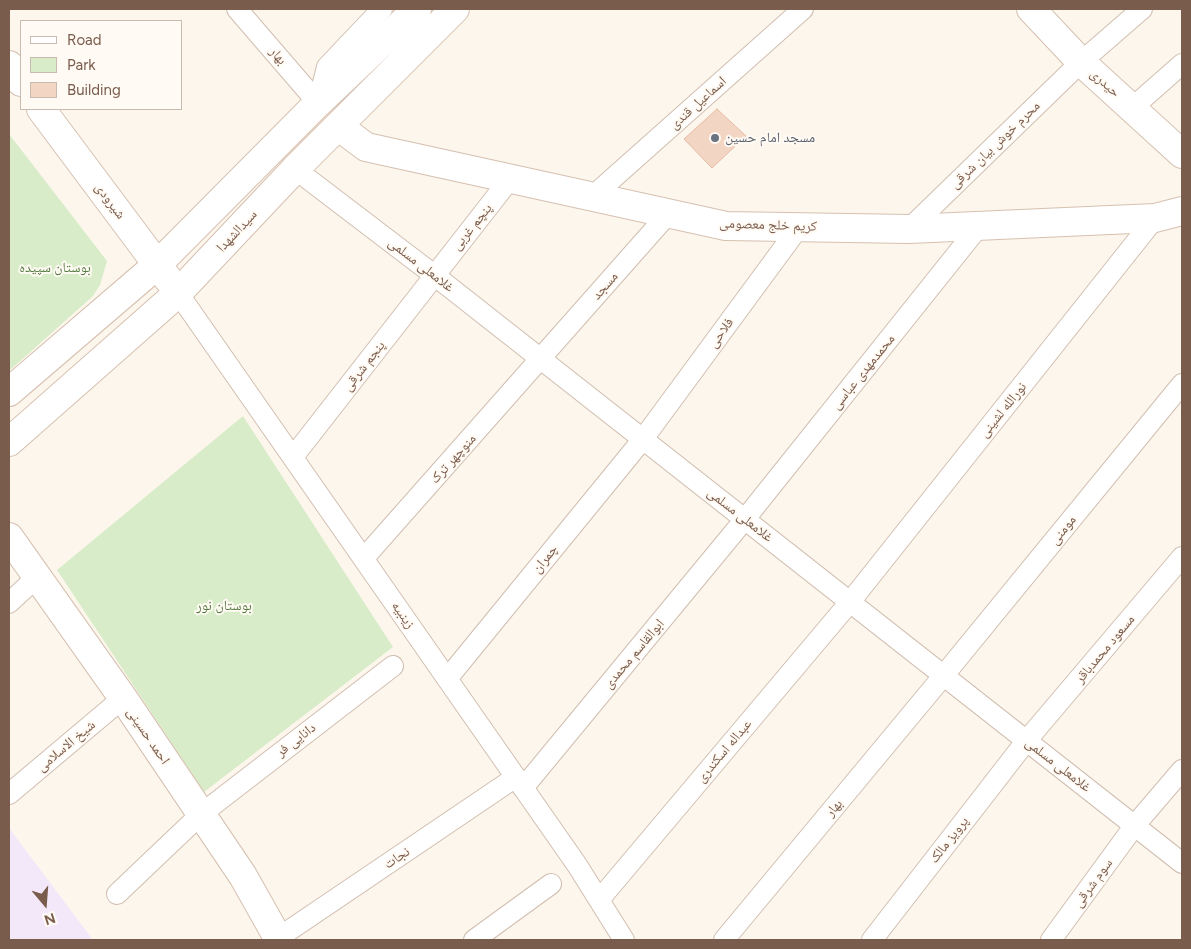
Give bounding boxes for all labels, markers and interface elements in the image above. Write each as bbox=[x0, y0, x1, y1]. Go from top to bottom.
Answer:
legend bbox=[20, 20, 182, 110]
text: Road bbox=[67, 31, 102, 49]
street label: بهار bbox=[266, 44, 290, 68]
text: Park bbox=[67, 56, 96, 74]
street label: حیدری bbox=[1087, 65, 1123, 101]
street label: اسماعیل قندی bbox=[666, 73, 730, 133]
text: Building bbox=[67, 81, 121, 99]
street label: محرم خوش بیان شرقی bbox=[946, 98, 1044, 192]
place label: مسجد امام حسین bbox=[725, 130, 815, 146]
marker: مسجد امام حسین bbox=[709, 132, 721, 144]
street label: شیرودی bbox=[91, 180, 129, 222]
street label: پنچم غربی bbox=[448, 200, 496, 254]
street label: سیدالشهدا bbox=[213, 206, 261, 256]
street label: کریم خلج معصومی bbox=[719, 215, 817, 235]
street label: غلامعلی مسلمی bbox=[385, 234, 457, 296]
park label: بوستان سپیده bbox=[19, 260, 91, 276]
street label: مسجد bbox=[588, 269, 622, 303]
street label: فلاحی bbox=[705, 315, 737, 351]
street label: محمدمهدی عباسی bbox=[827, 331, 899, 413]
street label: پنجم شرقی bbox=[339, 337, 389, 395]
street label: نورالله لشینی bbox=[976, 379, 1030, 441]
street label: منوچهر ترک bbox=[426, 431, 480, 487]
street label: غلامعلی مسلمی bbox=[704, 484, 776, 546]
street label: مومنی bbox=[1046, 512, 1080, 548]
street label: چمران bbox=[528, 541, 562, 577]
park label: بوستان نور bbox=[196, 598, 252, 614]
street label: زینبیه bbox=[388, 598, 418, 632]
street label: مسعود محمدباقر bbox=[1071, 611, 1139, 687]
street label: ابوالقاسم محمدی bbox=[600, 616, 668, 692]
street label: احمد حسینی bbox=[123, 704, 173, 768]
street label: عبداله اسکندری bbox=[693, 716, 755, 786]
street label: شیخ الاسلامی bbox=[33, 717, 99, 775]
street label: دانایی فر bbox=[273, 719, 319, 761]
street label: غلامعلی مسلمی bbox=[1022, 734, 1094, 796]
street label: بهار bbox=[822, 796, 846, 820]
street label: پرویز مالک bbox=[926, 813, 972, 867]
street label: نجات bbox=[381, 843, 413, 873]
street label: سوم شرقی bbox=[1070, 855, 1116, 911]
north arrow bbox=[20, 879, 70, 929]
text: N bbox=[42, 909, 58, 928]

